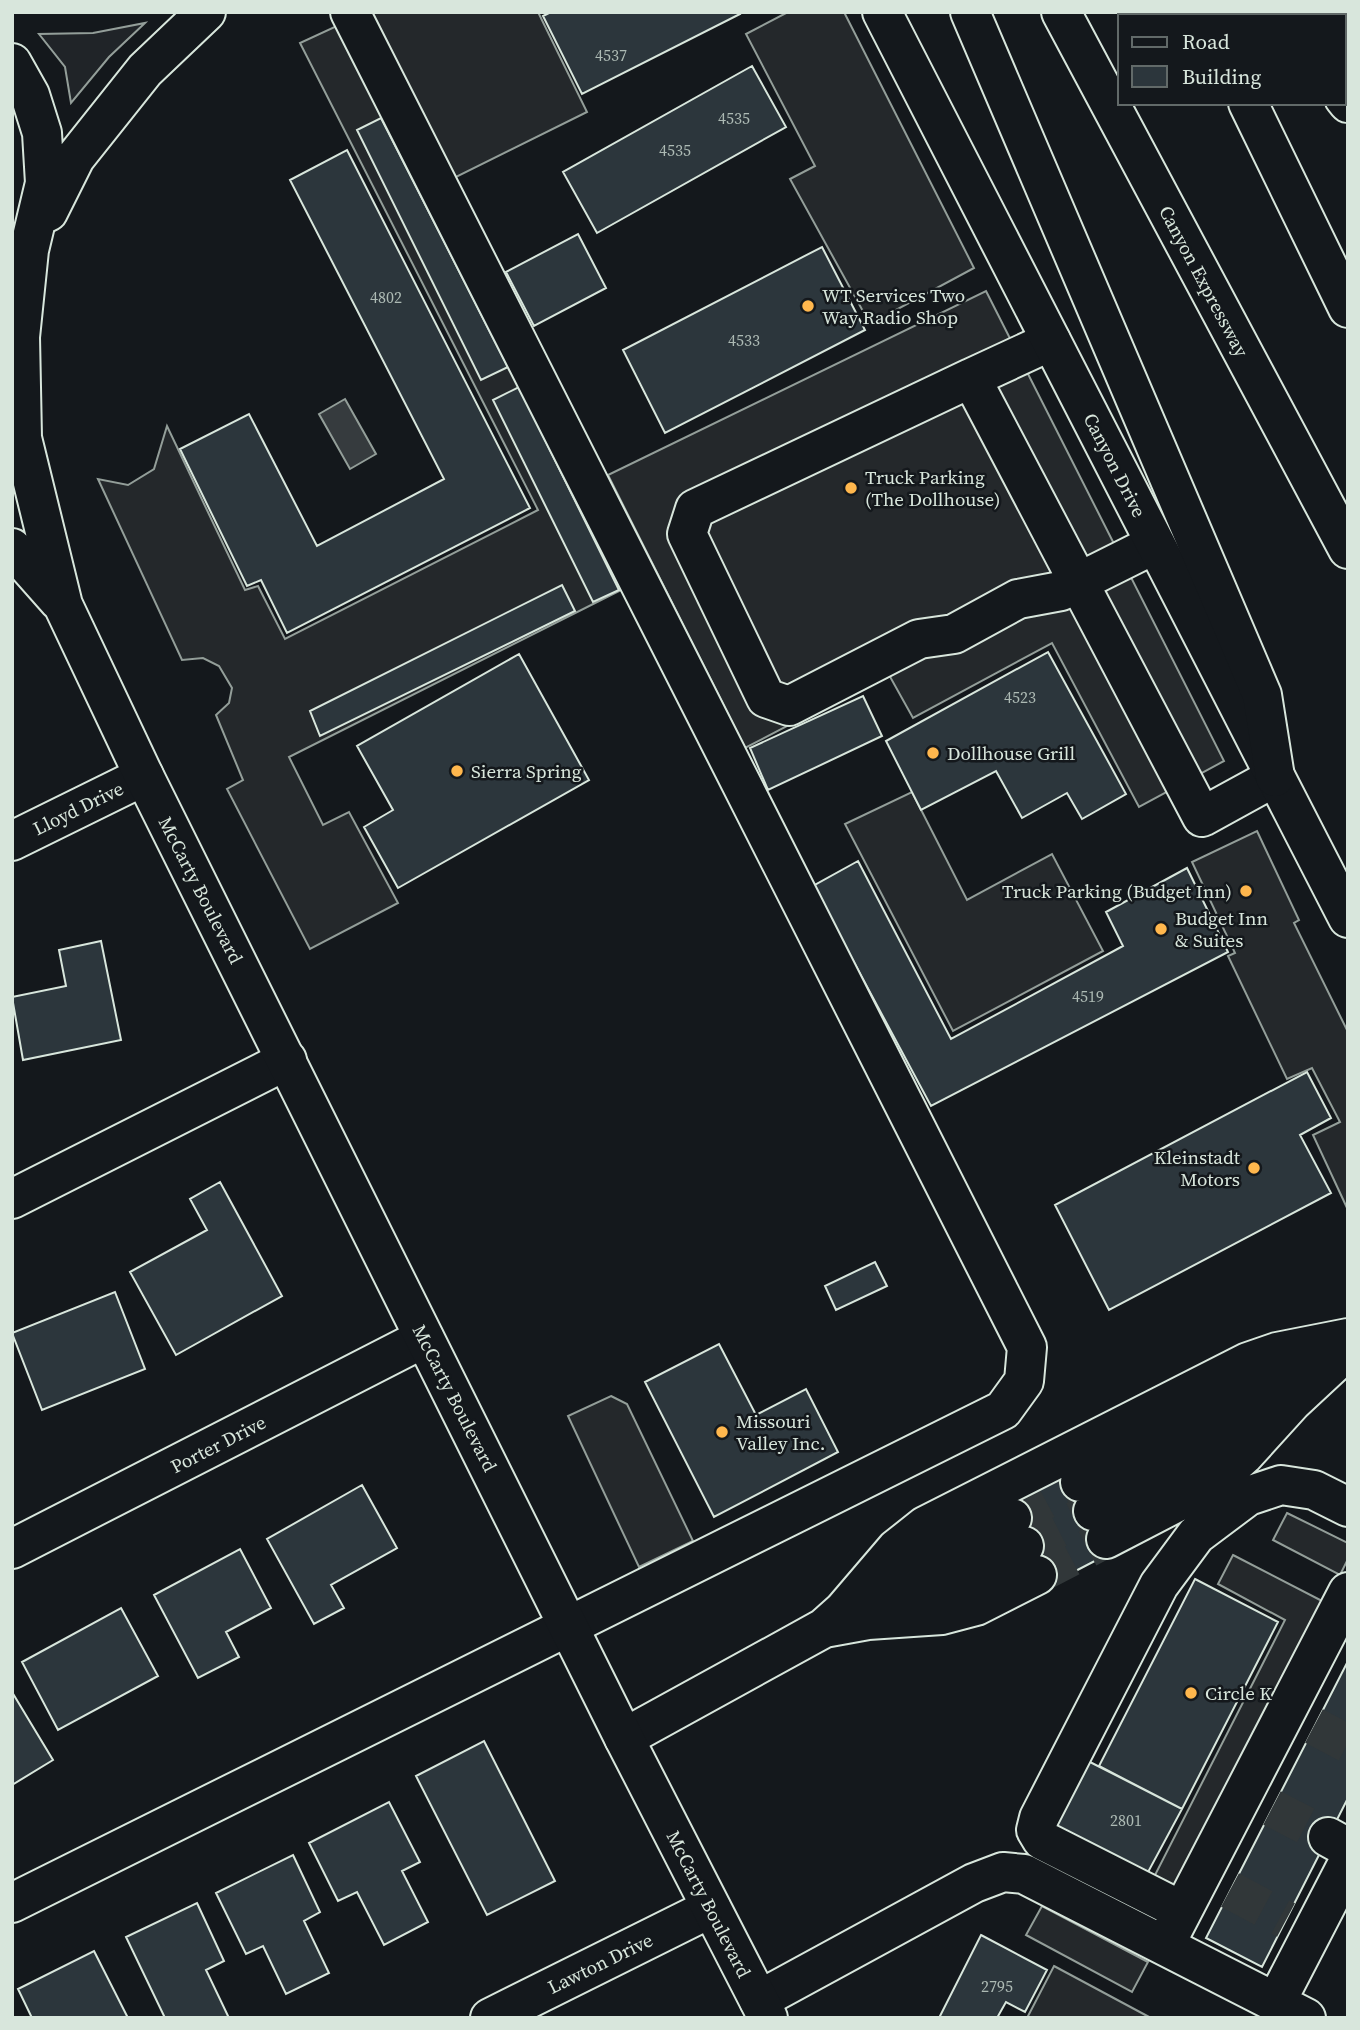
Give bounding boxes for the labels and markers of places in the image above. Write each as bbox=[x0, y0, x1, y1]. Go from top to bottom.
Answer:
place label: WT Services Two Way Radio Shop bbox=[822, 282, 965, 330]
marker: WT Services Two Way Radio Shop bbox=[800, 298, 816, 314]
place label: Truck Parking (The Dollhouse) bbox=[865, 464, 1000, 512]
marker: Truck Parking (The Dollhouse) bbox=[843, 480, 859, 496]
place label: Dollhouse Grill bbox=[947, 740, 1075, 766]
marker: Dollhouse Grill bbox=[925, 745, 941, 761]
place label: Sierra Spring bbox=[471, 758, 582, 784]
marker: Sierra Spring bbox=[449, 763, 465, 779]
place label: Truck Parking (Budget Inn) bbox=[1002, 878, 1232, 904]
marker: Truck Parking (Budget Inn) bbox=[1238, 883, 1254, 899]
place label: Budget Inn & Suites bbox=[1175, 905, 1268, 953]
marker: Budget Inn & Suites bbox=[1153, 921, 1169, 937]
place label: Kleinstadt Motors bbox=[1154, 1144, 1241, 1192]
marker: Kleinstadt Motors bbox=[1246, 1160, 1262, 1176]
place label: Missouri Valley Inc. bbox=[736, 1408, 825, 1456]
marker: Missouri Valley Inc. bbox=[714, 1424, 730, 1440]
place label: Circle K bbox=[1205, 1680, 1272, 1706]
marker: Circle K bbox=[1183, 1685, 1199, 1701]

